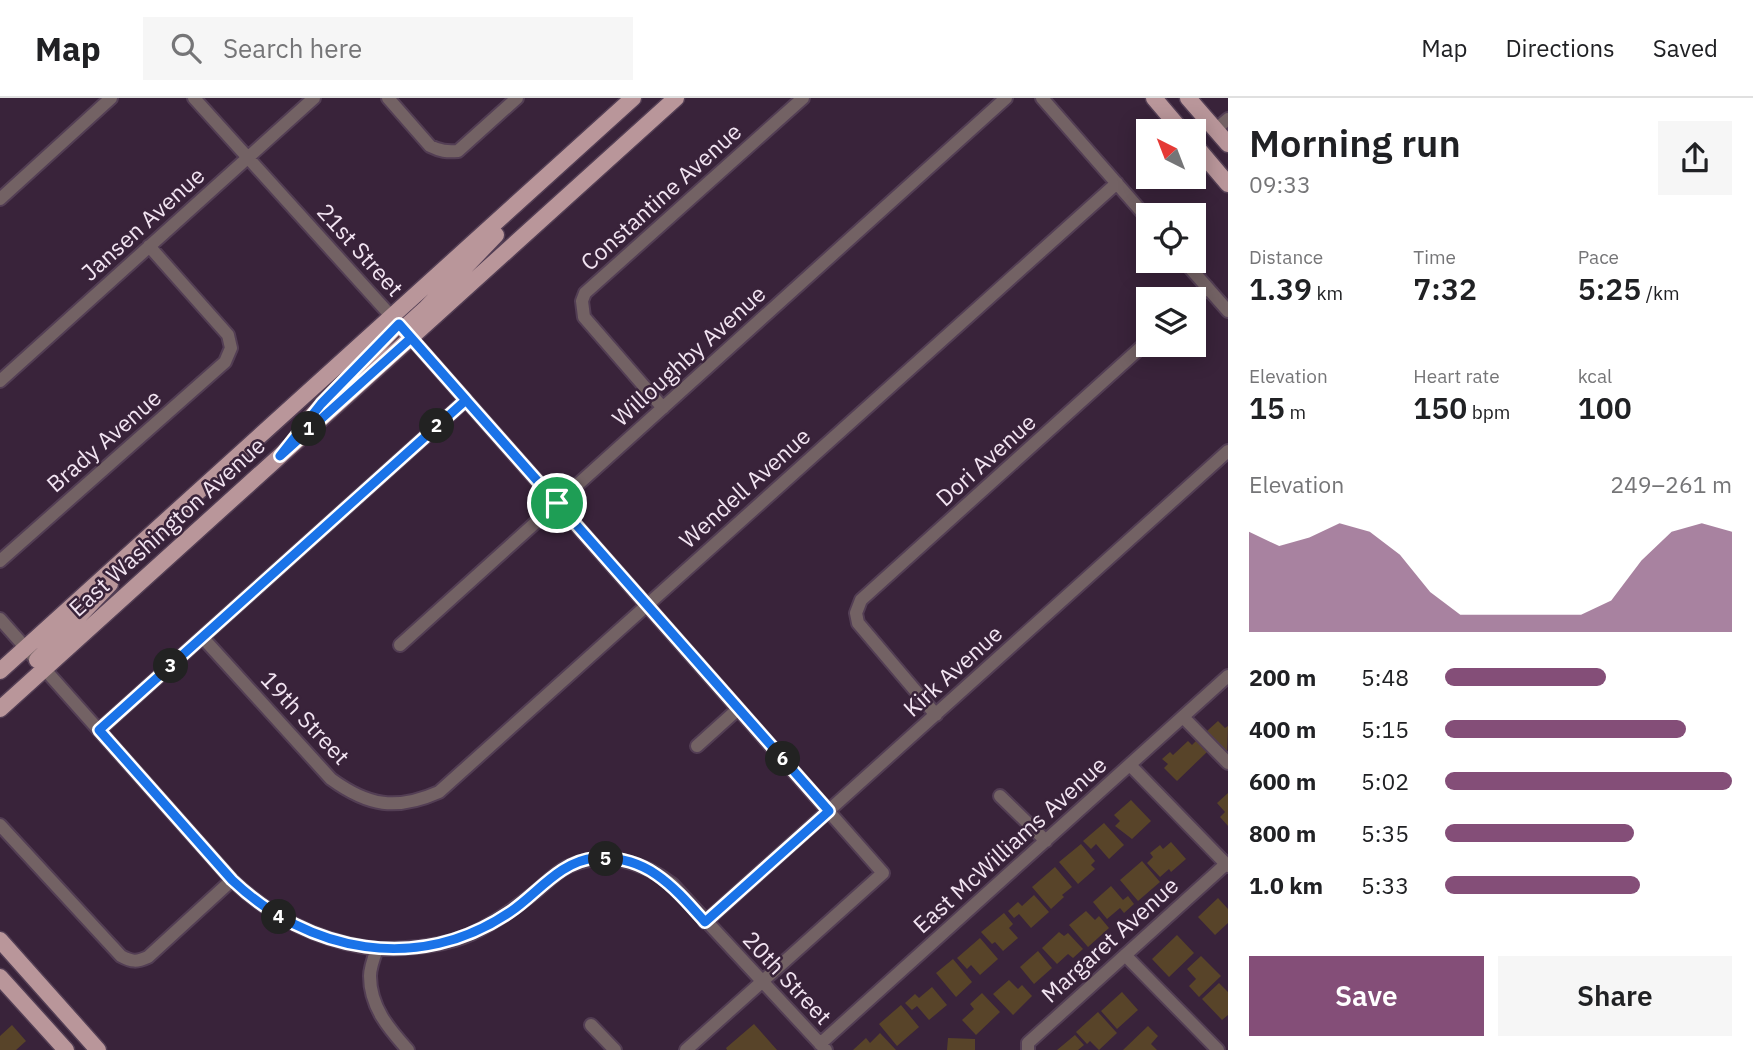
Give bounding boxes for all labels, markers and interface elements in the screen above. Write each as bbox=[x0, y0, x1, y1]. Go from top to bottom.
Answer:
search box bbox=[143, 17, 633, 80]
text: Map bbox=[35, 27, 101, 70]
icon: search bbox=[167, 29, 205, 67]
text: Search here bbox=[223, 31, 362, 65]
text: Map bbox=[1421, 32, 1467, 64]
text: Directions bbox=[1505, 32, 1615, 64]
text: Saved bbox=[1653, 32, 1718, 64]
street label: Constantine Avenue bbox=[574, 116, 747, 276]
text: Morning run bbox=[1249, 118, 1461, 167]
north arrow bbox=[1136, 119, 1206, 189]
map controls bbox=[1136, 119, 1206, 357]
button: share bbox=[1658, 121, 1732, 195]
street label: Jansen Avenue bbox=[74, 160, 210, 287]
text: 09:33 bbox=[1249, 169, 1311, 199]
street label: 21st Street bbox=[311, 196, 410, 302]
button: locate bbox=[1136, 203, 1206, 273]
text: Distance bbox=[1249, 245, 1323, 269]
text: Time bbox=[1413, 245, 1456, 269]
text: Pace bbox=[1578, 245, 1619, 269]
text: 1.39 bbox=[1249, 269, 1312, 308]
text: 7:32 bbox=[1413, 269, 1477, 308]
text: 5:25 bbox=[1578, 269, 1641, 308]
street label: Willoughby Avenue bbox=[605, 278, 771, 432]
text: km bbox=[1312, 281, 1343, 305]
text: /km bbox=[1641, 281, 1680, 305]
button: layers bbox=[1136, 287, 1206, 357]
text: Elevation bbox=[1249, 364, 1328, 388]
text: Heart rate bbox=[1413, 364, 1500, 388]
text: kcal bbox=[1578, 364, 1612, 388]
street label: Brady Avenue bbox=[40, 382, 167, 498]
text: 15 bbox=[1249, 388, 1285, 427]
text: 150 bbox=[1413, 388, 1467, 427]
text: 100 bbox=[1578, 388, 1632, 427]
text: m bbox=[1285, 400, 1306, 424]
text: bpm bbox=[1467, 400, 1510, 424]
street label: Dori Avenue bbox=[929, 406, 1042, 512]
pin: 2 bbox=[420, 408, 454, 444]
pin: 1 bbox=[292, 412, 326, 446]
text: 2 bbox=[431, 413, 442, 437]
text: 1 bbox=[303, 416, 314, 440]
street label: Wendell Avenue bbox=[672, 420, 816, 554]
street label: East Washington Avenue bbox=[62, 430, 271, 622]
text: Elevation bbox=[1249, 469, 1344, 499]
text: 249–261 m bbox=[1610, 469, 1732, 499]
pin bbox=[527, 473, 587, 533]
icon: arrive bbox=[538, 484, 576, 522]
street label: Kirk Avenue bbox=[897, 618, 1008, 723]
pin: 3 bbox=[154, 648, 188, 684]
text: 3 bbox=[165, 653, 176, 677]
text: 200 m bbox=[1249, 662, 1316, 692]
text: 5:48 bbox=[1361, 662, 1409, 692]
street label: 19th Street bbox=[255, 664, 357, 770]
text: 400 m bbox=[1249, 714, 1316, 744]
text: 5:15 bbox=[1361, 714, 1409, 744]
pin: 6 bbox=[766, 742, 800, 776]
text: 6 bbox=[777, 746, 788, 770]
street label: East McWilliams Avenue bbox=[906, 749, 1112, 939]
text: 600 m bbox=[1249, 766, 1316, 796]
text: 5:02 bbox=[1361, 766, 1409, 796]
text: 800 m bbox=[1249, 818, 1316, 848]
text: 5:35 bbox=[1361, 818, 1409, 848]
pin: 5 bbox=[588, 842, 624, 876]
text: 5 bbox=[600, 846, 611, 870]
street label: Margaret Avenue bbox=[1034, 870, 1184, 1009]
text: 1.0 km bbox=[1249, 870, 1323, 900]
text: 5:33 bbox=[1361, 870, 1409, 900]
pin: 4 bbox=[262, 900, 296, 934]
text: 4 bbox=[273, 904, 284, 928]
street label: 20th Street bbox=[737, 924, 839, 1030]
button: Save bbox=[1249, 956, 1484, 1036]
button: Share bbox=[1498, 956, 1732, 1036]

